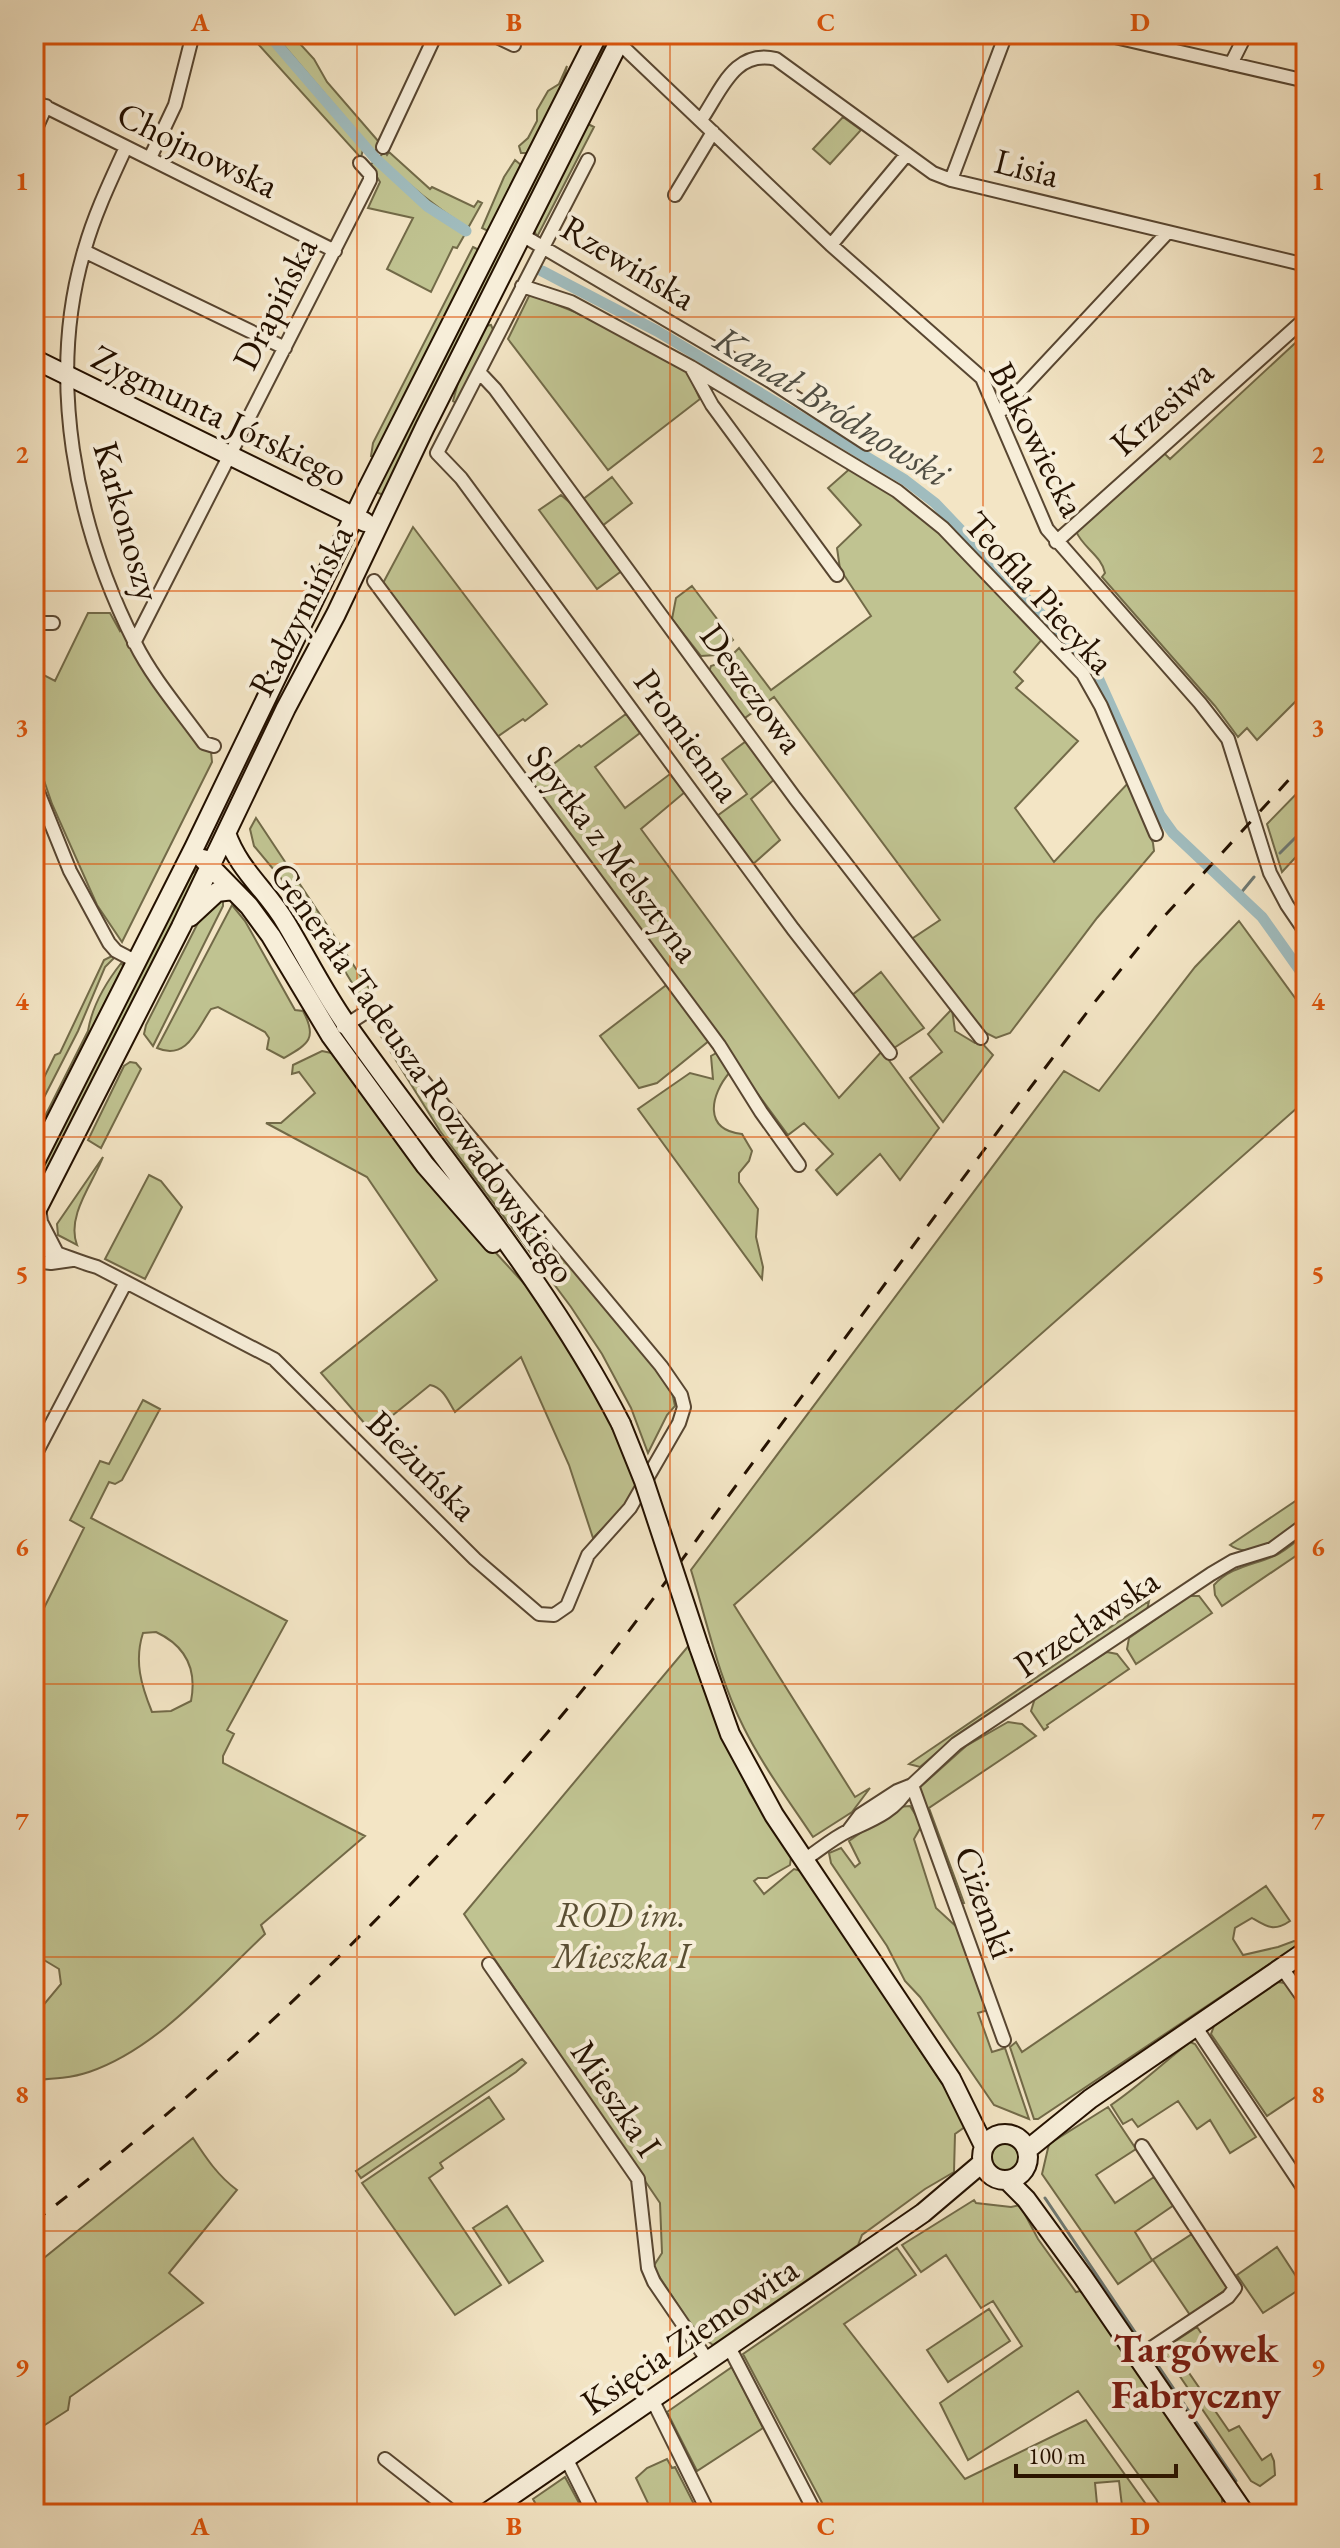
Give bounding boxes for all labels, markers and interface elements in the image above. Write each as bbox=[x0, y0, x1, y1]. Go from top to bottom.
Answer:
text: A bbox=[190, 5, 210, 39]
text: B bbox=[506, 5, 522, 39]
text: C bbox=[817, 5, 835, 39]
text: D bbox=[1130, 5, 1150, 39]
street label: Chojnowska bbox=[109, 90, 287, 209]
street label: Lisia bbox=[990, 137, 1065, 198]
text: 1 bbox=[15, 164, 29, 198]
text: 1 bbox=[1311, 164, 1325, 198]
street label: Rzewińska bbox=[553, 204, 705, 321]
street label: Drapińska bbox=[221, 228, 328, 378]
water label: Kanał Bródnowski bbox=[705, 313, 961, 498]
street label: Zygmunta Jórskiego bbox=[84, 333, 355, 498]
street label: Krzesiwa bbox=[1100, 348, 1223, 466]
street label: Bukowiecka bbox=[979, 354, 1097, 525]
street label: Karkonoszy bbox=[82, 436, 173, 606]
text: 2 bbox=[15, 437, 29, 471]
text: 2 bbox=[1311, 437, 1325, 471]
street label: Teofila Piecyka bbox=[954, 501, 1126, 684]
street label: Radzymińska bbox=[237, 516, 364, 704]
street label: Deszczowa bbox=[690, 614, 816, 763]
street label: Promienna bbox=[624, 660, 752, 811]
text: 3 bbox=[15, 710, 29, 744]
text: 3 bbox=[1311, 710, 1325, 744]
street label: Spytka z Melsztyna bbox=[516, 735, 711, 972]
street label: Generała Tadeusza Rozwadowskiego bbox=[260, 852, 587, 1292]
text: 4 bbox=[15, 984, 29, 1018]
text: 4 bbox=[1311, 984, 1325, 1018]
text: 5 bbox=[15, 1257, 29, 1291]
text: 5 bbox=[1311, 1257, 1325, 1291]
street label: Bieżuńska bbox=[357, 1400, 489, 1531]
text: 6 bbox=[15, 1530, 29, 1564]
text: 6 bbox=[1311, 1530, 1325, 1564]
street label: Przecławska bbox=[1005, 1556, 1168, 1688]
text: 7 bbox=[15, 1804, 29, 1838]
text: 7 bbox=[1311, 1804, 1325, 1838]
street label: Ciżemki bbox=[944, 1840, 1027, 1965]
park label: ROD im. Mieszka I bbox=[551, 1891, 693, 1979]
street label: Mieszka I bbox=[560, 2031, 673, 2166]
text: 8 bbox=[15, 2077, 29, 2111]
text: 8 bbox=[1311, 2077, 1325, 2111]
street label: Księcia Ziemowita bbox=[571, 2245, 808, 2425]
district label: Targówek Fabryczny bbox=[1111, 2322, 1282, 2420]
text: 9 bbox=[15, 2350, 29, 2384]
text: 9 bbox=[1311, 2350, 1325, 2384]
scale bar bbox=[1016, 2428, 1176, 2478]
text: 100 m bbox=[1028, 2440, 1086, 2471]
text: A bbox=[190, 2509, 210, 2543]
text: B bbox=[506, 2509, 522, 2543]
text: C bbox=[817, 2509, 835, 2543]
text: D bbox=[1130, 2509, 1150, 2543]

